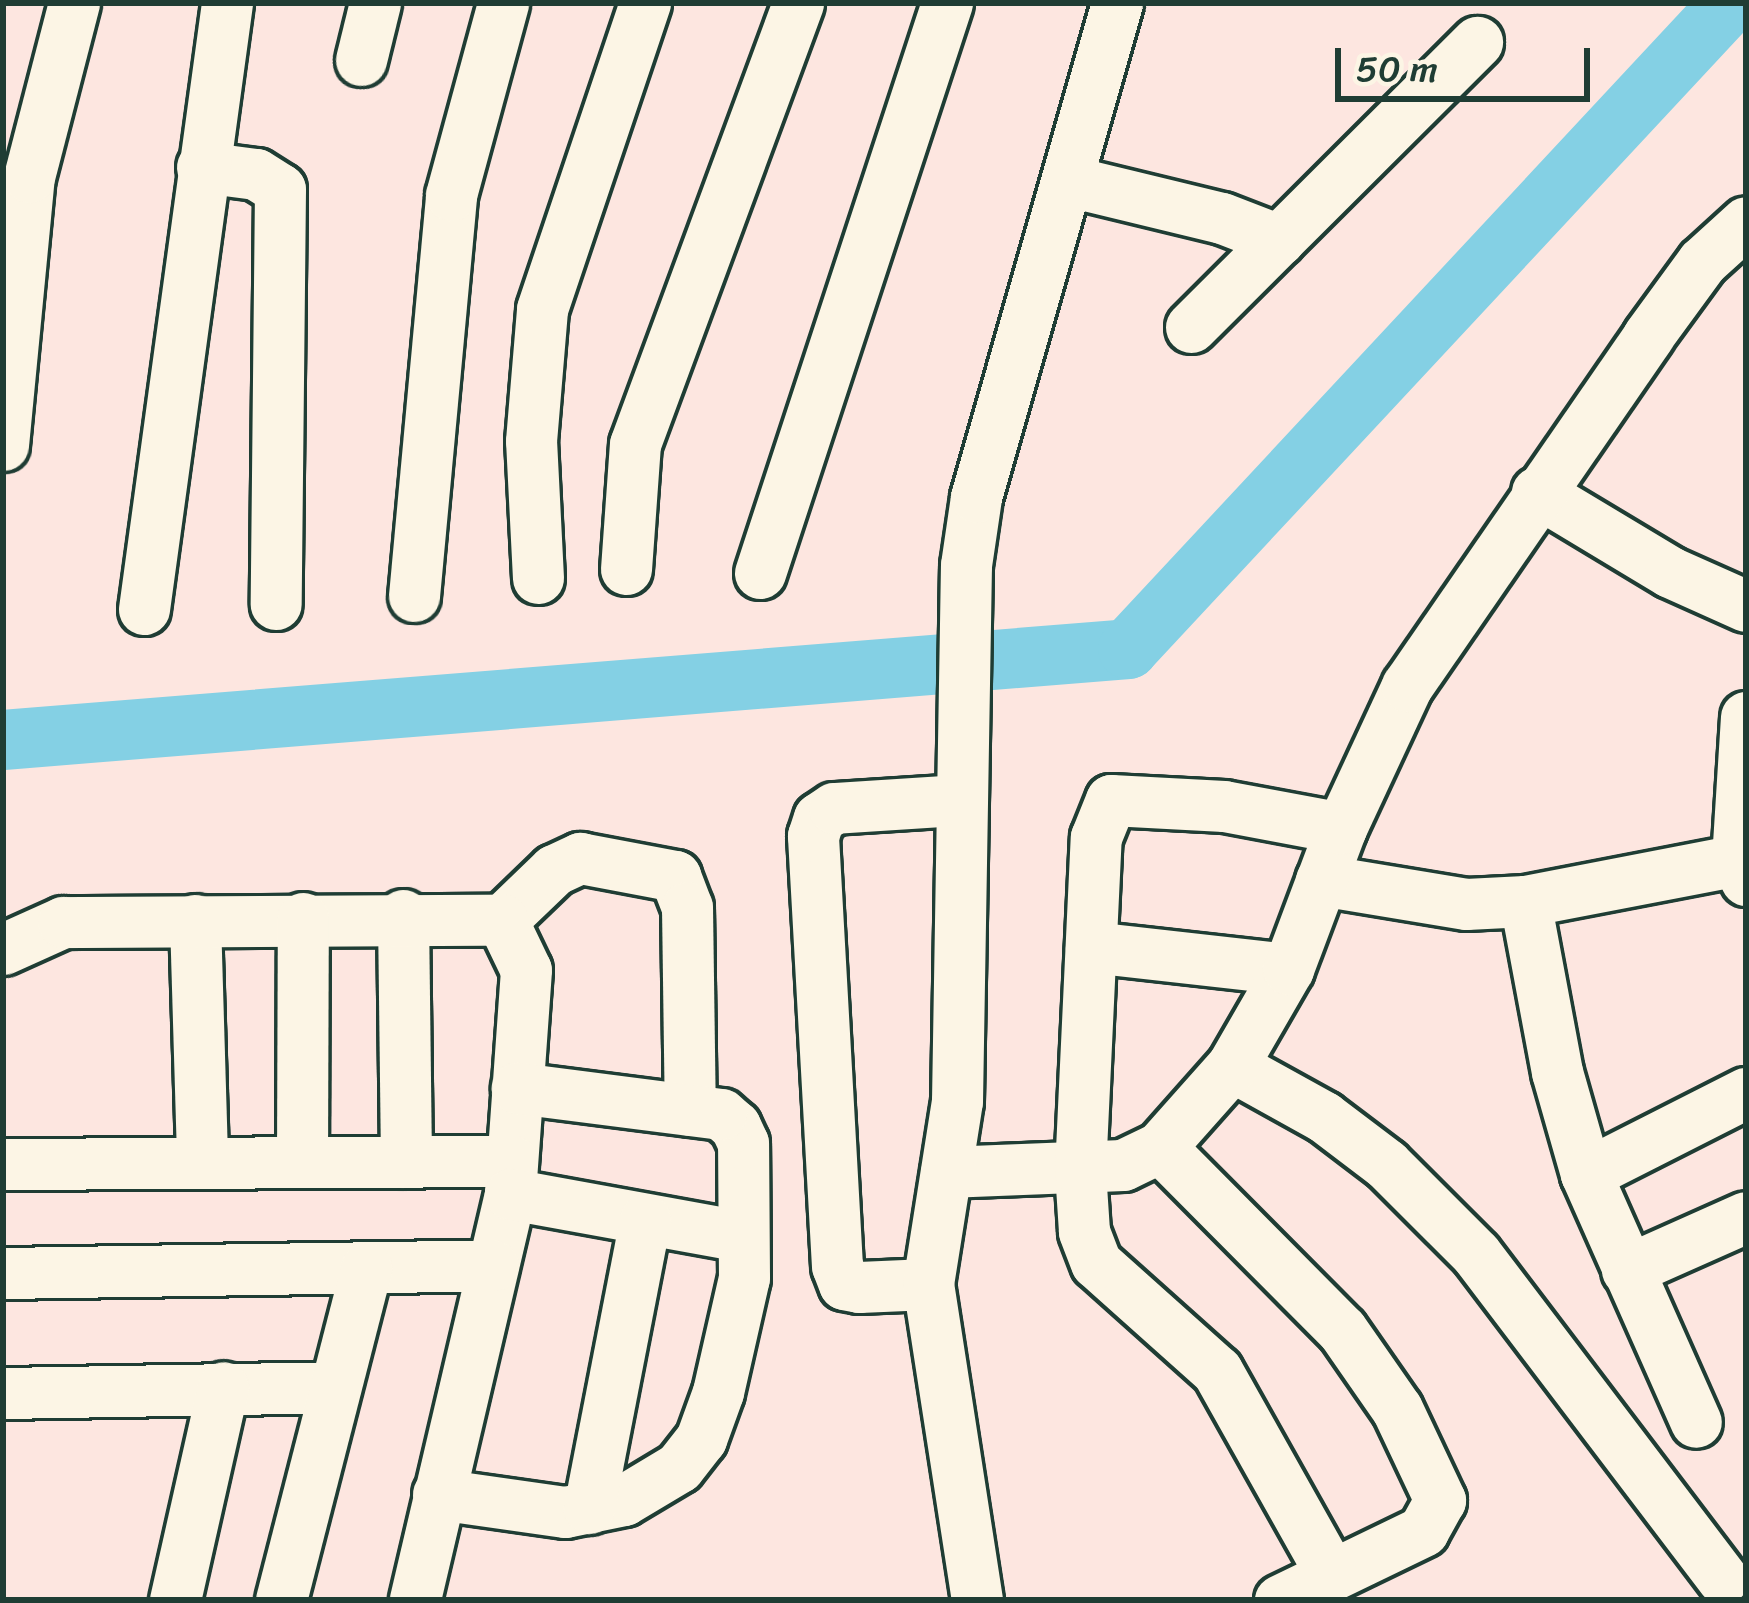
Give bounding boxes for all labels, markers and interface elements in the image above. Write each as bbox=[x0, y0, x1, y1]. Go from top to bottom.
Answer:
scale bar bbox=[1341, 24, 1596, 98]
text: 50 m bbox=[1356, 37, 1438, 101]

